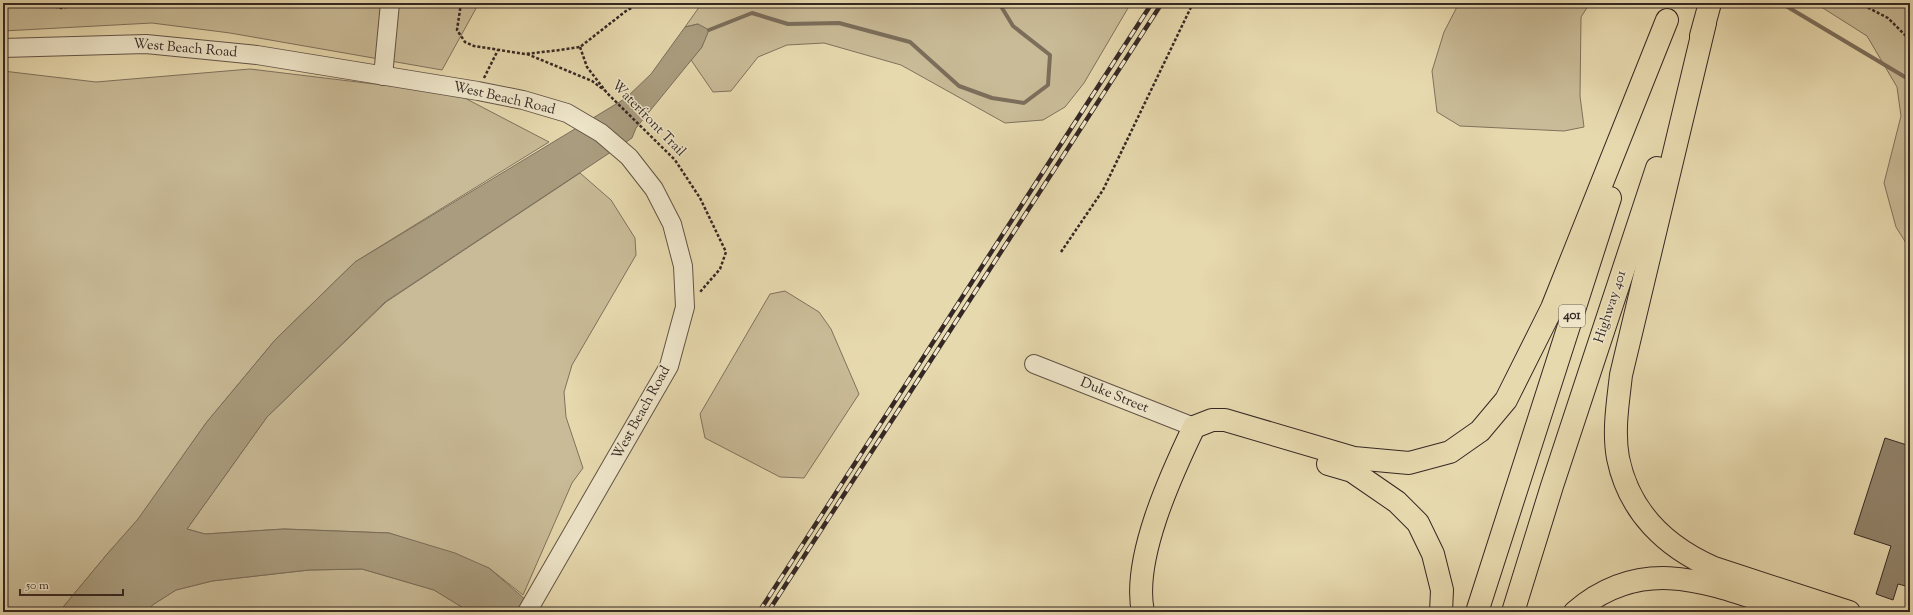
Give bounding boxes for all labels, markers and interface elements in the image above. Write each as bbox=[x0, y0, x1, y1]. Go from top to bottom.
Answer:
street label: West Beach Road bbox=[132, 34, 238, 64]
street label: Waterfront Trail bbox=[606, 76, 690, 162]
street label: West Beach Road bbox=[451, 78, 557, 121]
street label: Highway 401 bbox=[1590, 268, 1632, 346]
road number: 401 bbox=[1559, 305, 1585, 327]
street label: West Beach Road bbox=[608, 362, 676, 464]
street label: Duke Street bbox=[1077, 373, 1151, 419]
scale bar bbox=[20, 571, 123, 597]
text: 50 m bbox=[25, 577, 49, 595]

